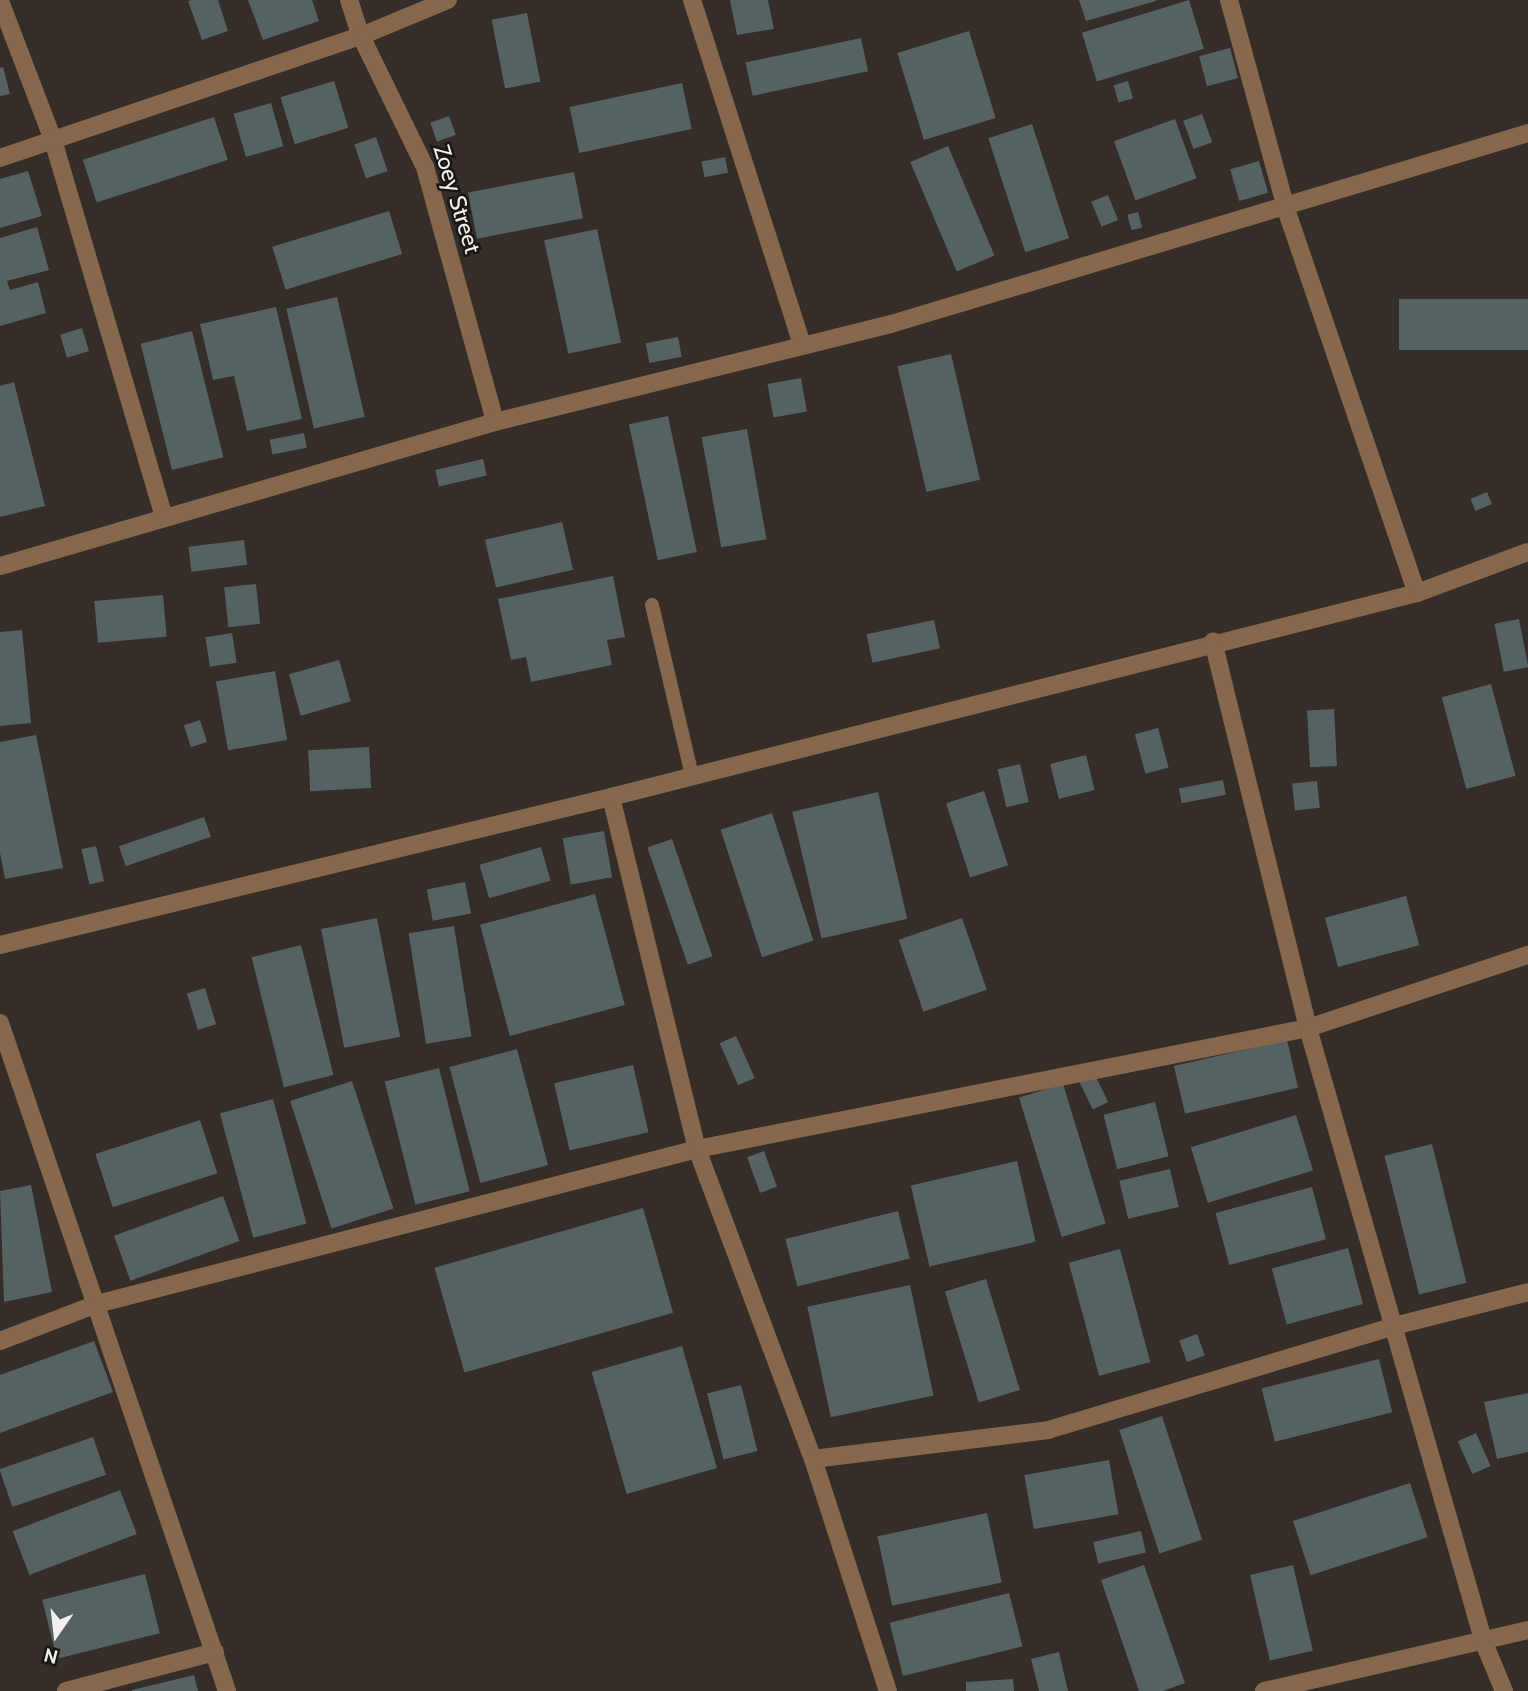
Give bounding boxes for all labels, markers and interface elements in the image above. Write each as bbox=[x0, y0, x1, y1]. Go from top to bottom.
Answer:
street label: Zoey Street bbox=[427, 141, 487, 257]
north arrow bbox=[21, 1600, 91, 1670]
text: N bbox=[41, 1643, 60, 1669]

